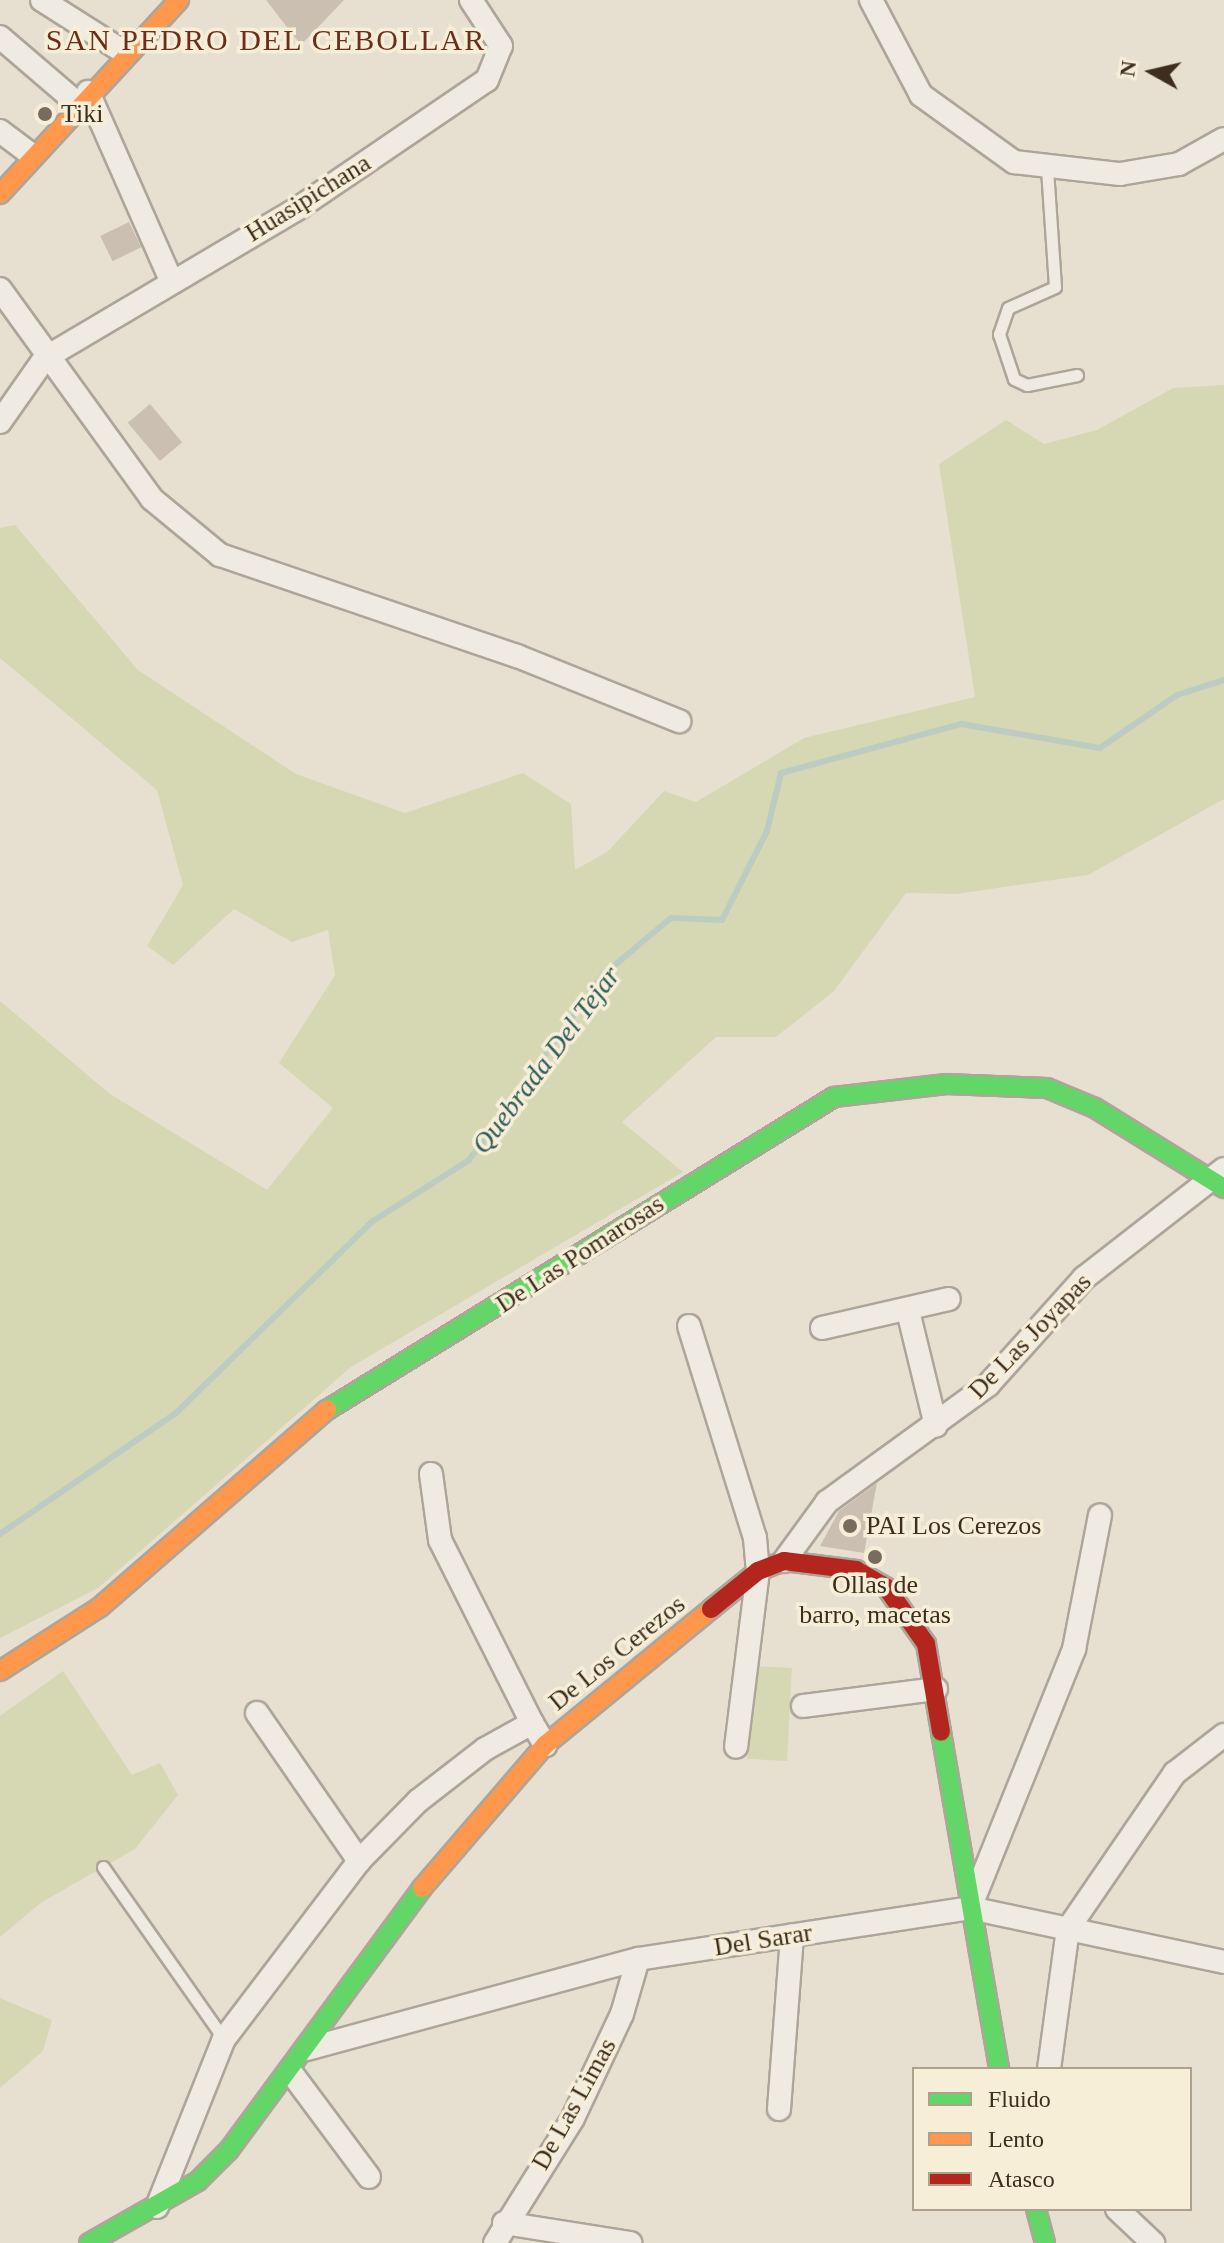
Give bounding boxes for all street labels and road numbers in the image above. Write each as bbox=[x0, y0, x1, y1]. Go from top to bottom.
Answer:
street label: Huasipichana bbox=[240, 147, 376, 249]
street label: De Las Pomarosas bbox=[490, 1188, 670, 1320]
street label: De Las Joyapas bbox=[962, 1266, 1098, 1406]
street label: De Los Cerezos bbox=[543, 1589, 691, 1717]
street label: Del Sarar bbox=[712, 1917, 814, 1963]
street label: De Las Limas bbox=[525, 2033, 623, 2175]

